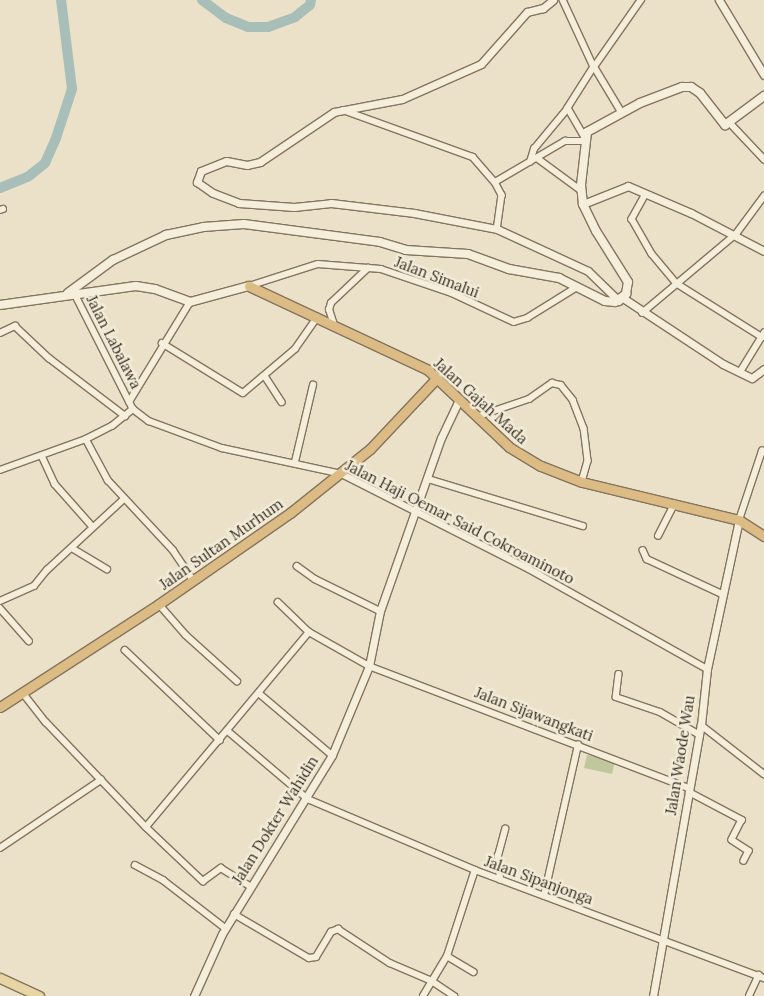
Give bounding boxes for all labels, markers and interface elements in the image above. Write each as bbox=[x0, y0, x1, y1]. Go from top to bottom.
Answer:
street label: Jalan Simalui bbox=[392, 253, 482, 301]
street label: Jalan Labalawa bbox=[83, 292, 145, 392]
street label: Jalan Gajah Mada bbox=[430, 354, 532, 448]
street label: Jalan Haji Oemar Said Cokroaminoto bbox=[342, 456, 578, 588]
street label: Jalan Sultan Murhum bbox=[156, 495, 286, 593]
street label: Jalan Sijawangkati bbox=[472, 683, 596, 745]
street label: Jalan Waode Wau bbox=[662, 694, 698, 816]
street label: Jalan Dokter Wahidin bbox=[228, 753, 322, 887]
street label: Jalan Sipanjonga bbox=[482, 852, 596, 908]

